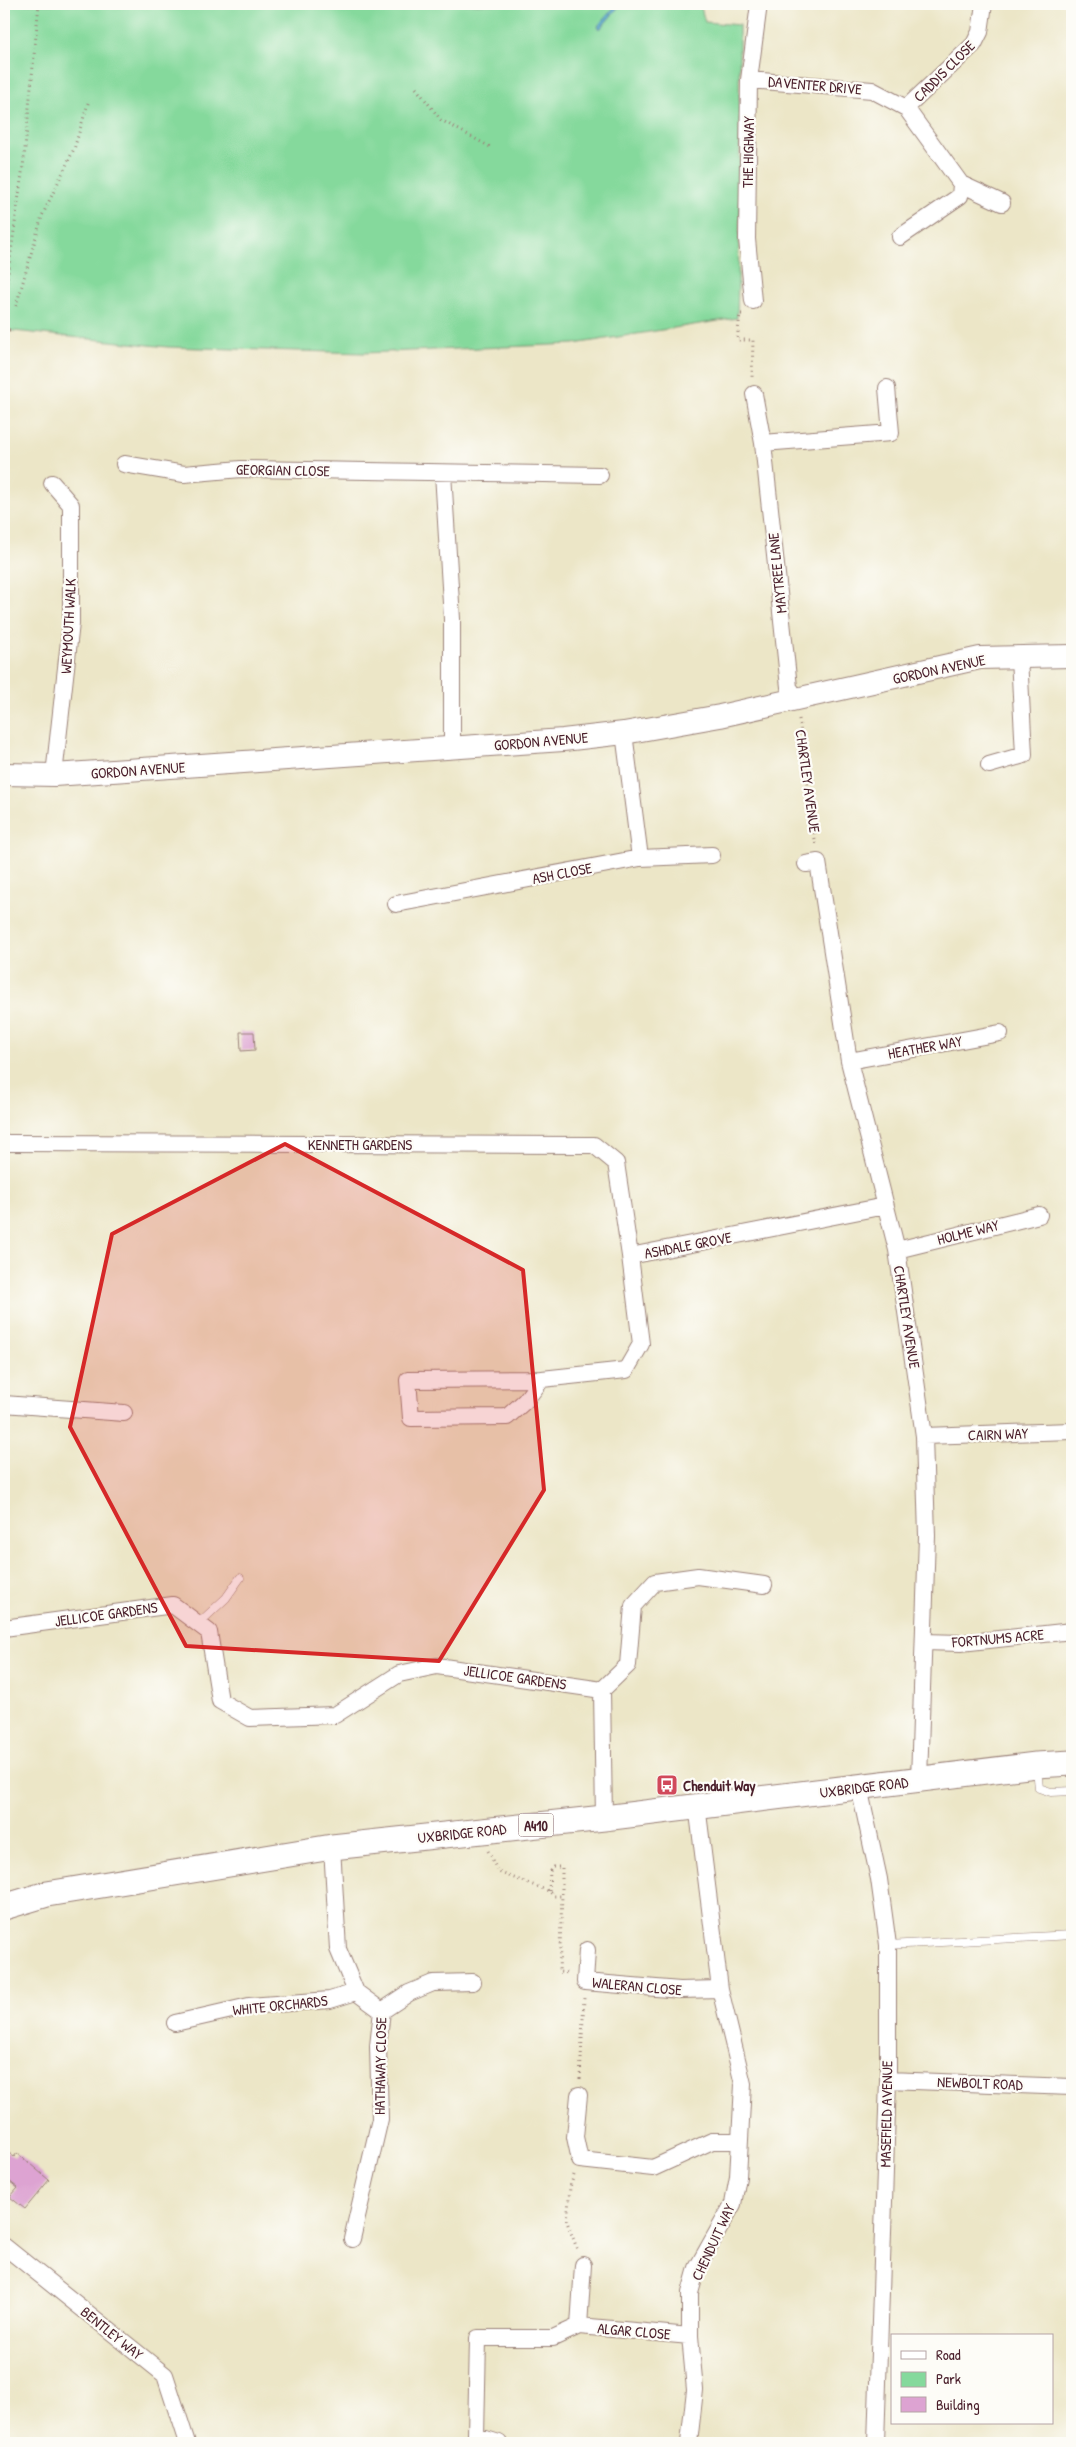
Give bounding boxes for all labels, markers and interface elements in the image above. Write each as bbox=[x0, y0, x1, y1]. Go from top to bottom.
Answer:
street label: CADDIS CLOSE bbox=[909, 35, 980, 106]
street label: DAVENTER DRIVE bbox=[767, 70, 863, 100]
street label: THE HIGHWAY bbox=[737, 115, 759, 188]
street label: GEORGIAN CLOSE bbox=[236, 459, 331, 481]
street label: MAYTREE LANE bbox=[762, 531, 792, 614]
street label: WEYMOUTH WALK bbox=[55, 578, 81, 674]
street label: GORDON AVENUE bbox=[891, 649, 988, 689]
street label: GORDON AVENUE bbox=[493, 726, 589, 756]
street label: CHARTLEY AVENUE bbox=[790, 728, 826, 834]
street label: GORDON AVENUE bbox=[90, 756, 186, 784]
street label: ASH CLOSE bbox=[530, 857, 594, 889]
street label: HEATHER WAY bbox=[886, 1030, 964, 1064]
street label: KENNETH GARDENS bbox=[308, 1134, 412, 1155]
street label: HOLME WAY bbox=[935, 1214, 1002, 1250]
street label: ASHDALE GROVE bbox=[642, 1226, 734, 1264]
street label: CHARTLEY AVENUE bbox=[889, 1264, 926, 1370]
street label: CAIRN WAY bbox=[967, 1422, 1029, 1446]
street label: JELLICOE GARDENS bbox=[53, 1596, 159, 1632]
street label: FORTNUMS ACRE bbox=[950, 1623, 1045, 1653]
street label: JELLICOE GARDENS bbox=[462, 1659, 568, 1695]
street label: UXBRIDGE ROAD bbox=[818, 1771, 910, 1803]
bus stop icon: Chenduit Way bbox=[655, 1773, 679, 1797]
place label: Chenduit Way bbox=[683, 1775, 756, 1797]
road number: A410 bbox=[518, 1814, 554, 1836]
street label: UXBRIDGE ROAD bbox=[417, 1818, 508, 1848]
street label: WALERAN CLOSE bbox=[591, 1972, 683, 2000]
street label: WHITE ORCHARDS bbox=[231, 1990, 329, 2020]
street label: HATHAWAY CLOSE bbox=[369, 2016, 391, 2115]
street label: MASEFIELD AVENUE bbox=[875, 2060, 897, 2168]
street label: NEWBOLT ROAD bbox=[937, 2071, 1024, 2095]
street label: CHENDUIT WAY bbox=[686, 2200, 740, 2284]
street label: BENTLEY WAY bbox=[76, 2301, 148, 2365]
street label: ALGAR CLOSE bbox=[597, 2317, 672, 2345]
legend bbox=[891, 2334, 1054, 2424]
text: Road bbox=[936, 2344, 961, 2365]
text: Park bbox=[936, 2368, 961, 2389]
text: Building bbox=[936, 2394, 980, 2415]

